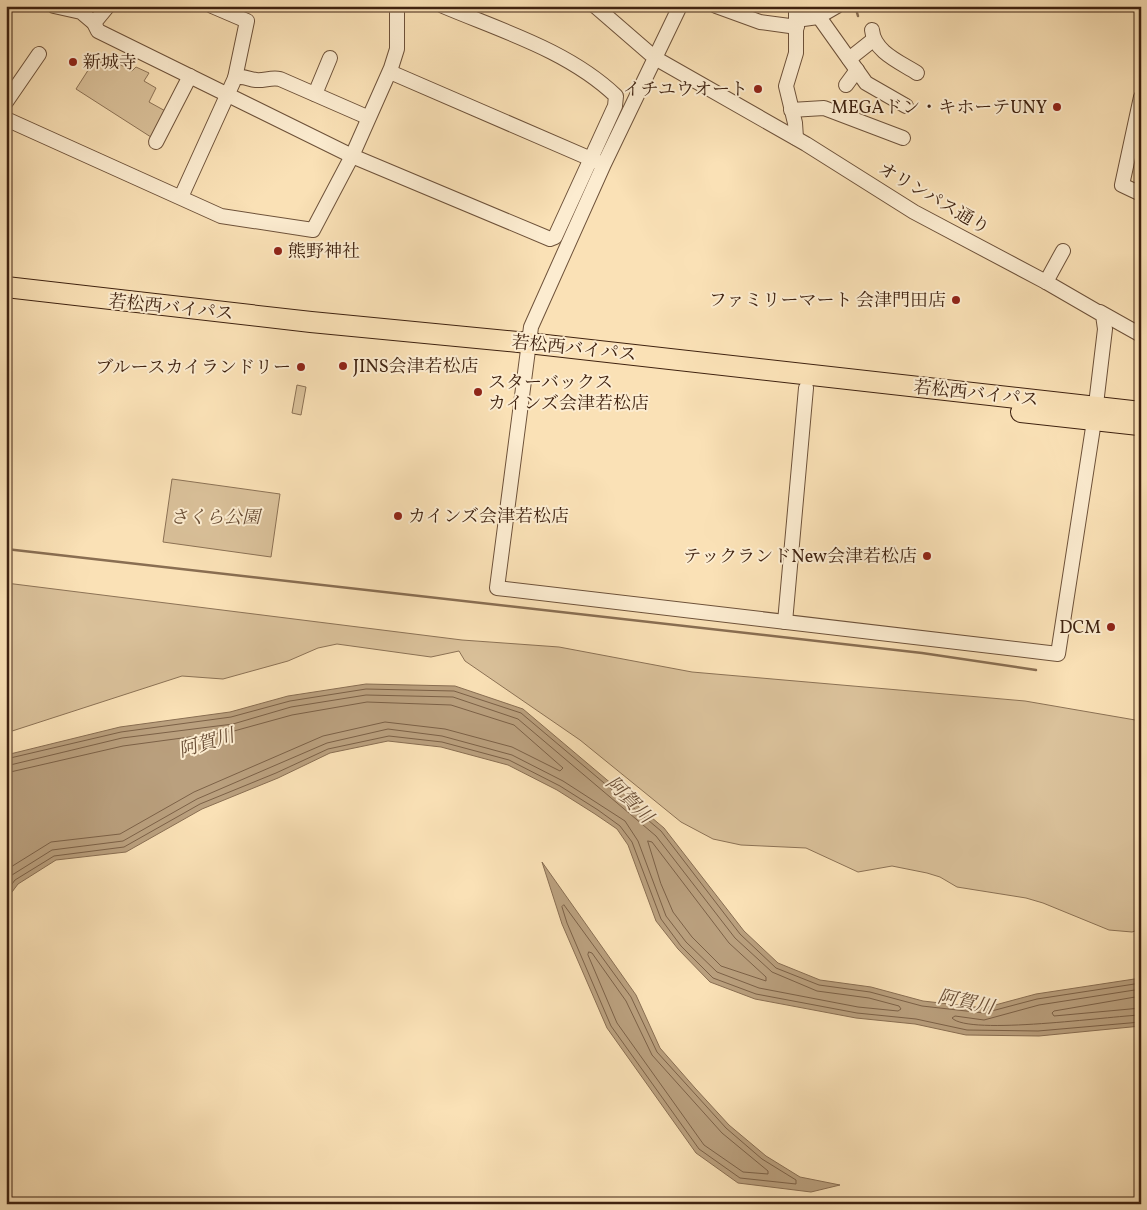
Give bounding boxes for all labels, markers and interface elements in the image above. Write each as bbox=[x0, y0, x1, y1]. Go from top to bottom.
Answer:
place label: 新城寺 bbox=[83, 51, 137, 76]
marker: 新城寺 bbox=[67, 56, 79, 68]
place label: イチユウオート bbox=[623, 78, 748, 103]
marker: イチユウオート bbox=[752, 83, 764, 95]
place label: MEGAドン・キホーテUNY bbox=[831, 96, 1047, 121]
marker: MEGAドン・キホーテUNY bbox=[1051, 101, 1063, 113]
street label: オリンパス通り bbox=[873, 157, 994, 241]
place label: 熊野神社 bbox=[288, 240, 360, 265]
marker: 熊野神社 bbox=[272, 245, 284, 257]
street label: 若松西バイパス bbox=[107, 289, 235, 327]
place label: ファミリーマート 会津門田店 bbox=[709, 289, 946, 314]
marker: ファミリーマート 会津門田店 bbox=[950, 294, 962, 306]
street label: 若松西バイパス bbox=[510, 330, 638, 368]
place label: JINS会津若松店 bbox=[353, 355, 479, 380]
place label: ブルースカイランドリー bbox=[95, 356, 291, 381]
marker: JINS会津若松店 bbox=[337, 360, 349, 372]
marker: ブルースカイランドリー bbox=[295, 361, 307, 373]
place label: スターバックス カインズ会津若松店 bbox=[488, 371, 649, 417]
street label: 若松西バイパス bbox=[912, 375, 1040, 413]
marker: スターバックス カインズ会津若松店 bbox=[472, 386, 484, 398]
place label: カインズ会津若松店 bbox=[408, 505, 569, 530]
park label: さくら公園 bbox=[170, 506, 263, 531]
marker: カインズ会津若松店 bbox=[392, 510, 404, 522]
place label: テックランドNew会津若松店 bbox=[683, 545, 917, 570]
marker: テックランドNew会津若松店 bbox=[921, 550, 933, 562]
place label: DCM bbox=[1059, 616, 1101, 641]
marker: DCM bbox=[1105, 621, 1117, 633]
water label: 阿賀川 bbox=[176, 723, 240, 765]
water label: 阿賀川 bbox=[599, 771, 659, 831]
water label: 阿賀川 bbox=[935, 984, 998, 1022]

